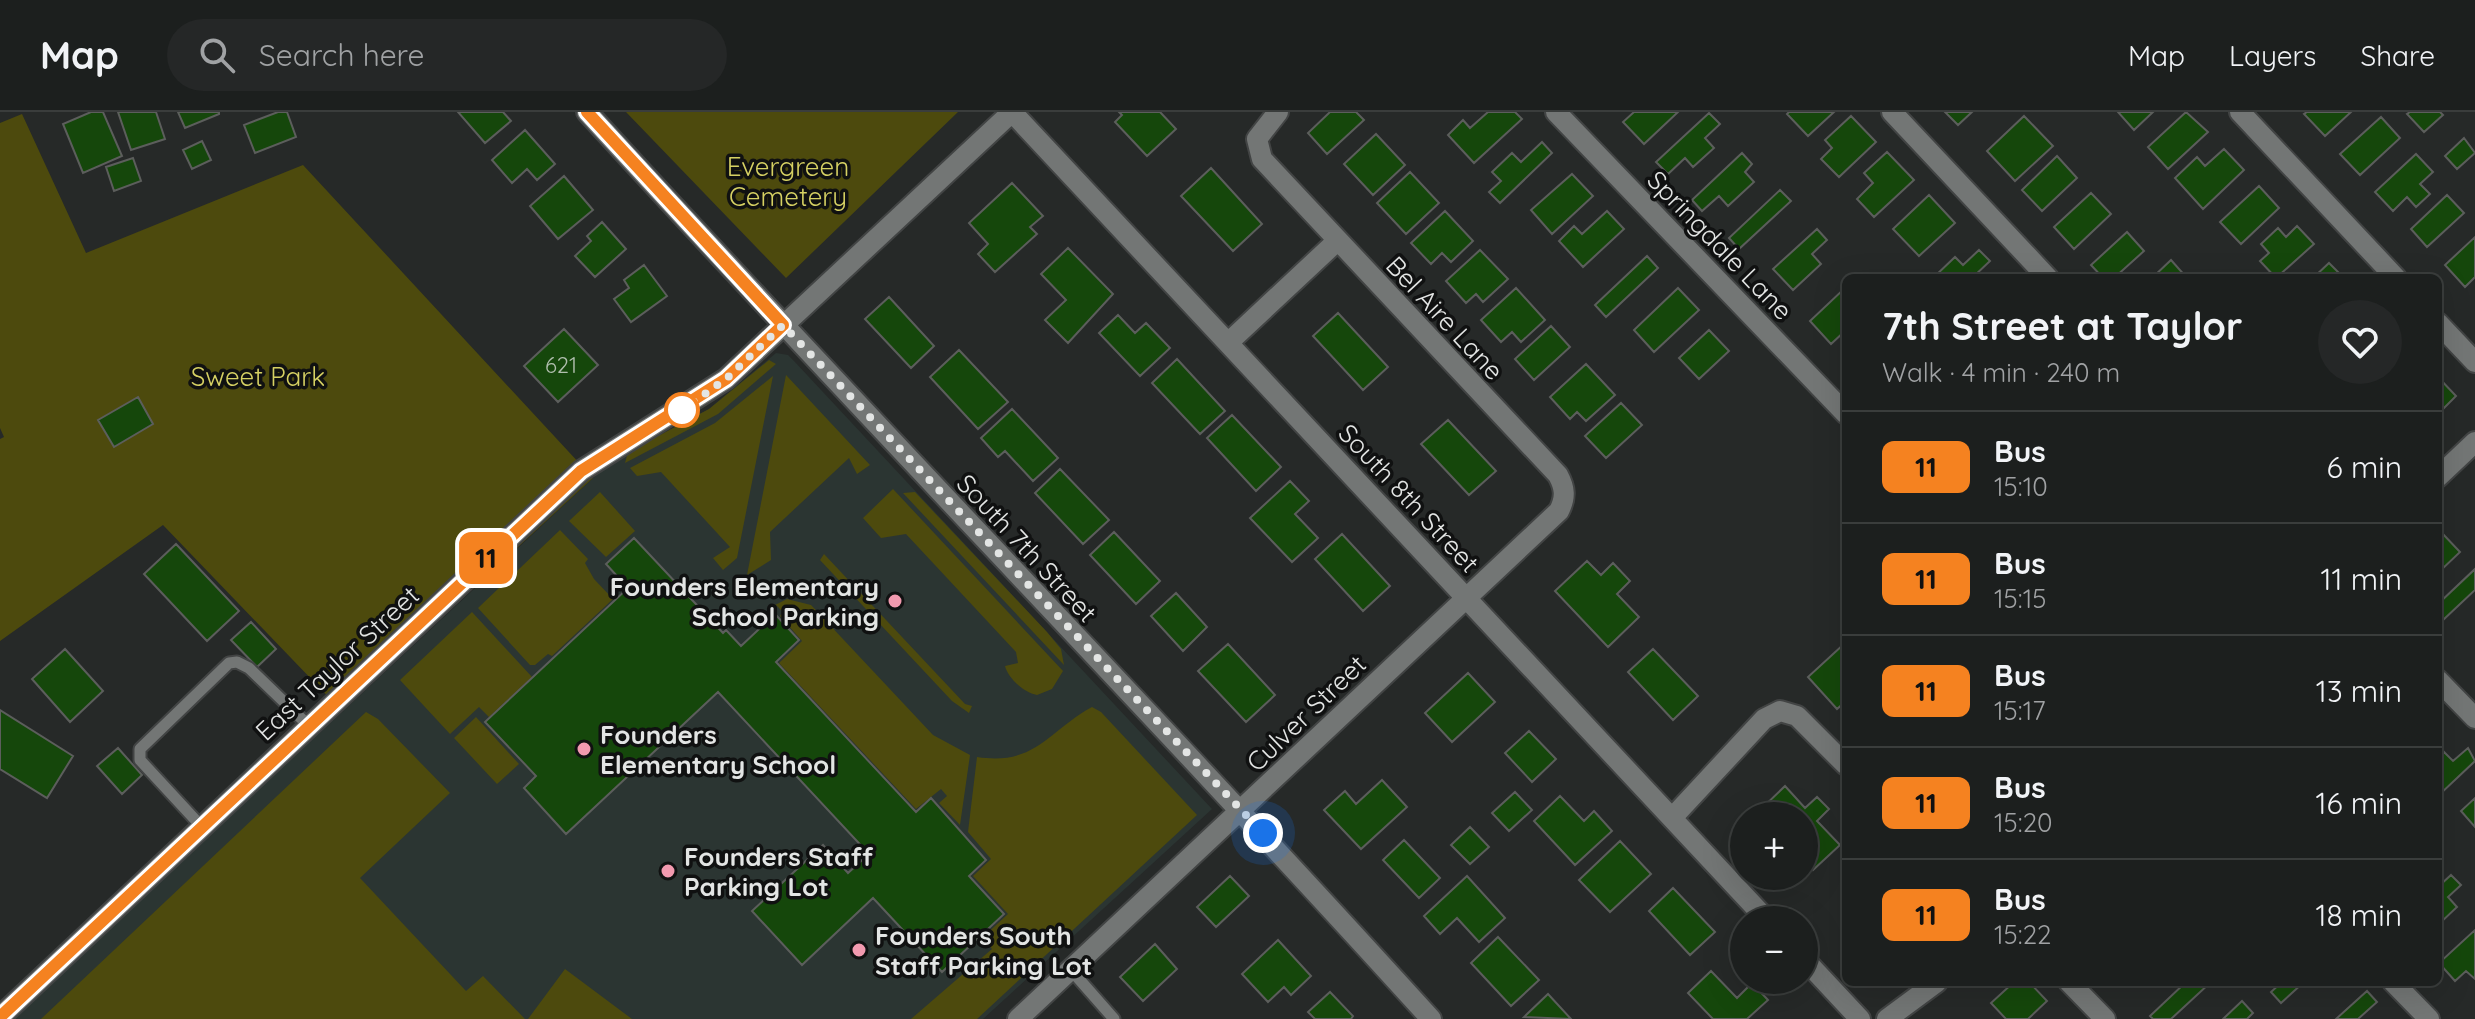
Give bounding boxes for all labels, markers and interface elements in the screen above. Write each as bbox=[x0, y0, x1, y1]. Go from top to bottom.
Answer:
search box bbox=[167, 19, 727, 91]
text: Map bbox=[40, 31, 119, 79]
icon: search bbox=[195, 33, 239, 77]
text: Search here bbox=[259, 36, 424, 74]
text: Map bbox=[2128, 38, 2185, 73]
text: Layers bbox=[2229, 38, 2316, 73]
text: Share bbox=[2360, 38, 2435, 73]
park label: Evergreen Cemetery bbox=[727, 150, 849, 213]
street label: Springdale Lane bbox=[1640, 163, 1800, 327]
street label: Bel Aire Lane bbox=[1379, 249, 1511, 387]
button: heart bbox=[2318, 300, 2402, 384]
text: 7th Street at Taylor bbox=[1882, 302, 2243, 350]
house number: 621 bbox=[545, 351, 577, 379]
text: Walk · 4 min · 240 m bbox=[1882, 356, 2120, 389]
park label: Sweet Park bbox=[191, 360, 325, 393]
unlabelled marker bbox=[665, 393, 699, 427]
street label: South 8th Street bbox=[1332, 417, 1486, 579]
text: Bus bbox=[1994, 432, 2046, 470]
text: 6 min bbox=[2327, 448, 2402, 486]
text: 11 bbox=[1915, 449, 1937, 484]
street label: South 7th Street bbox=[950, 467, 1104, 629]
text: 15:10 bbox=[1994, 470, 2048, 503]
line badge: 11 bbox=[450, 532, 522, 584]
text: 11 bbox=[475, 540, 497, 575]
text: Bus bbox=[1994, 544, 2046, 582]
text: 11 min bbox=[2320, 560, 2402, 598]
text: 11 bbox=[1915, 561, 1937, 596]
place label: Founders Elementary School Parking bbox=[610, 570, 879, 633]
street label: East Taylor Street bbox=[248, 579, 426, 747]
text: 15:15 bbox=[1994, 582, 2046, 615]
marker: Founders Elementary School Parking bbox=[886, 592, 904, 610]
street label: Culver Street bbox=[1239, 648, 1373, 778]
text: Bus bbox=[1994, 656, 2046, 694]
text: 13 min bbox=[2316, 672, 2402, 710]
text: 11 bbox=[1915, 673, 1937, 708]
text: 15:17 bbox=[1994, 694, 2046, 727]
place label: Founders Elementary School bbox=[600, 718, 836, 781]
marker: Founders Elementary School bbox=[575, 740, 593, 758]
text: Bus bbox=[1994, 768, 2046, 806]
text: 16 min bbox=[2315, 784, 2402, 822]
text: 11 bbox=[1915, 785, 1937, 820]
map controls bbox=[1730, 802, 1818, 994]
button: + bbox=[1730, 802, 1818, 890]
text: 15:20 bbox=[1994, 806, 2053, 839]
your location bbox=[1243, 813, 1283, 853]
place label: Founders Staff Parking Lot bbox=[684, 840, 873, 903]
marker: Founders Staff Parking Lot bbox=[659, 862, 677, 880]
text: Bus bbox=[1994, 880, 2046, 918]
text: 18 min bbox=[2315, 896, 2402, 934]
text: 11 bbox=[1915, 897, 1937, 932]
button: − bbox=[1730, 906, 1818, 994]
text: 15:22 bbox=[1994, 918, 2051, 951]
place label: Founders South Staff Parking Lot bbox=[875, 919, 1092, 982]
marker: Founders South Staff Parking Lot bbox=[850, 941, 868, 959]

